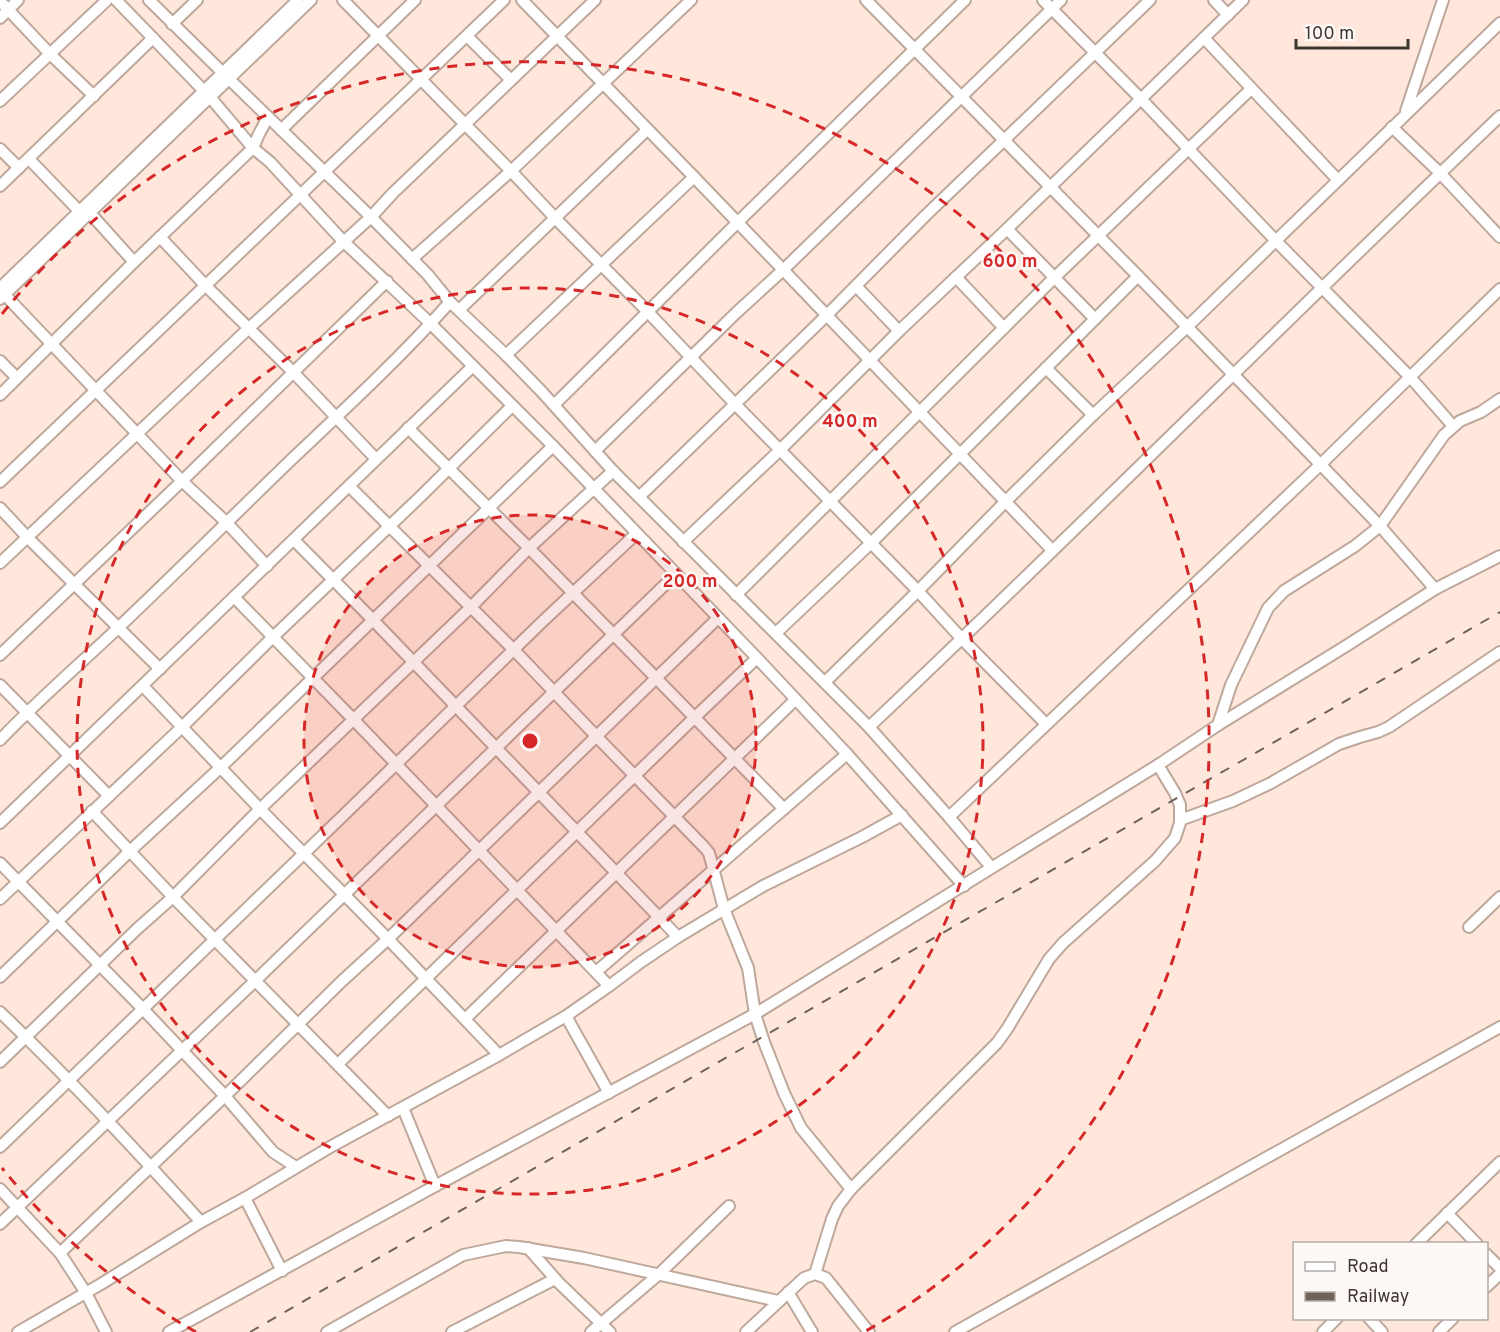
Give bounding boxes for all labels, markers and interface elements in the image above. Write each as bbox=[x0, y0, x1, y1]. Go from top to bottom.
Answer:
scale bar bbox=[1296, 12, 1408, 50]
text: 100 m bbox=[1305, 23, 1354, 46]
text: 600 m bbox=[982, 251, 1038, 274]
text: 400 m bbox=[822, 411, 878, 434]
text: 200 m bbox=[662, 571, 718, 594]
centre of rings bbox=[520, 731, 540, 751]
legend bbox=[1293, 1242, 1488, 1320]
text: Road bbox=[1347, 1256, 1389, 1279]
text: Railway bbox=[1347, 1286, 1409, 1309]

